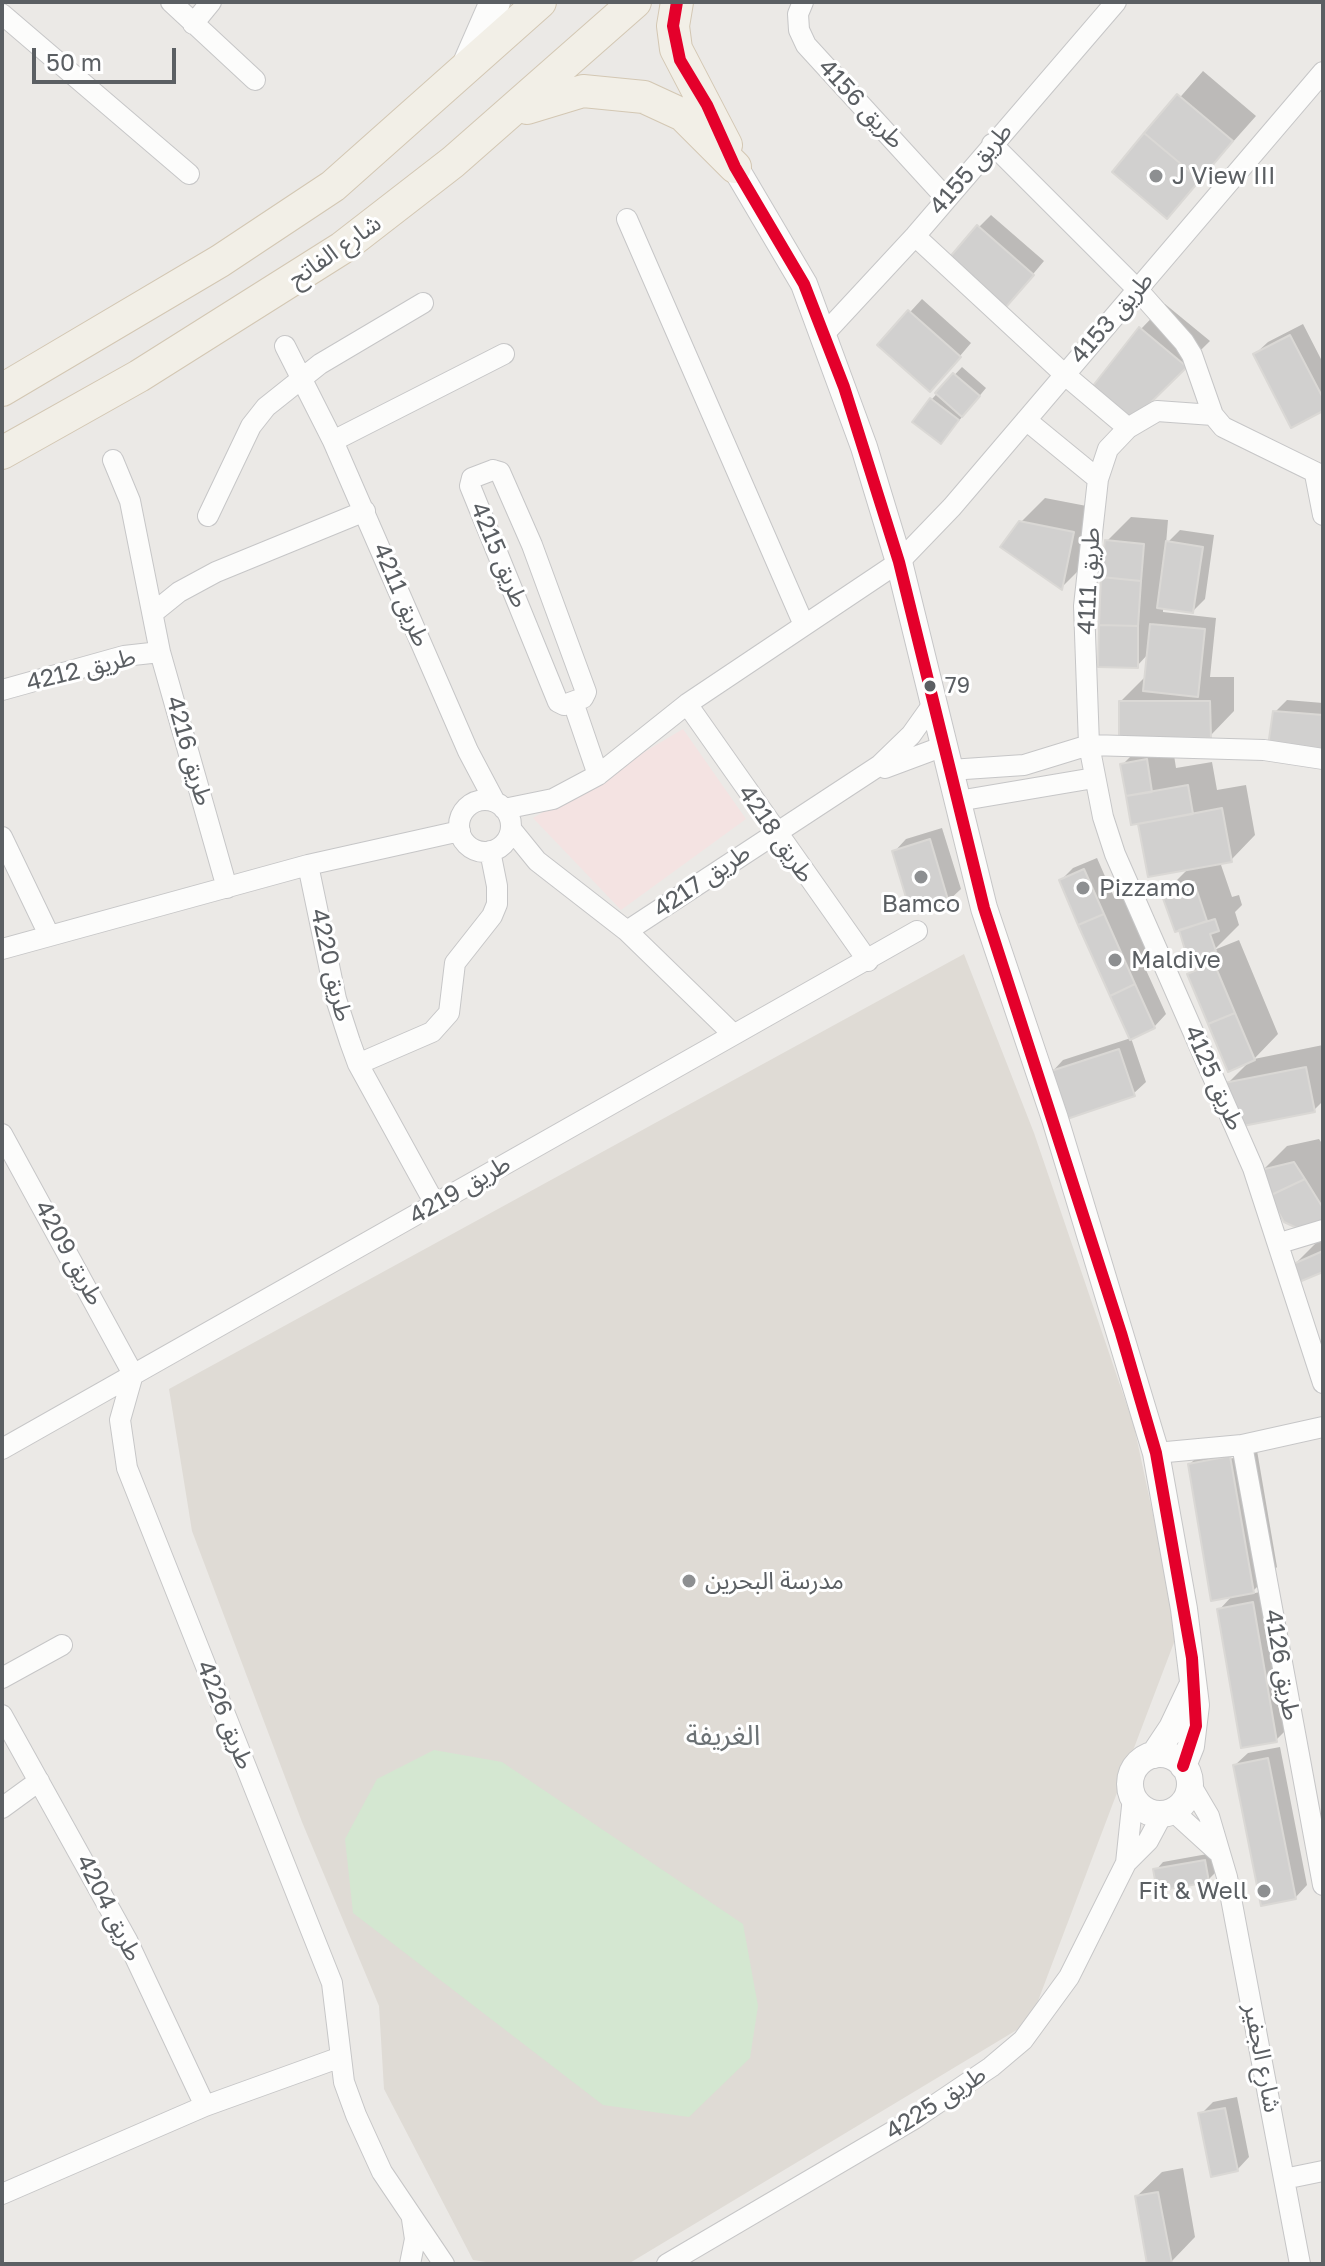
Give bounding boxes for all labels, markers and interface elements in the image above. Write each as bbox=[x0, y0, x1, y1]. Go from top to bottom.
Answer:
scale bar bbox=[36, 32, 180, 82]
text: 50 m bbox=[46, 47, 102, 76]
street label: طريق 4156 bbox=[812, 53, 910, 155]
street label: طريق 4155 bbox=[923, 117, 1019, 221]
place label: J View III bbox=[1172, 162, 1276, 190]
marker: J View III bbox=[1147, 167, 1165, 185]
street label: شارع الفاتح bbox=[283, 209, 387, 293]
street label: طريق 4153 bbox=[1064, 266, 1160, 370]
street label: طريق 4215 bbox=[464, 498, 534, 612]
street label: طريق 4111 bbox=[1072, 527, 1106, 635]
street label: طريق 4211 bbox=[366, 539, 436, 651]
street label: طريق 4212 bbox=[23, 643, 139, 697]
place label: 79 bbox=[945, 673, 970, 699]
marker: 79 bbox=[922, 678, 938, 694]
street label: طريق 4216 bbox=[160, 693, 218, 809]
street label: طريق 4218 bbox=[732, 780, 820, 888]
street label: طريق 4217 bbox=[648, 838, 756, 924]
marker: Bamco bbox=[912, 868, 930, 886]
place label: Pizzamo bbox=[1099, 874, 1195, 902]
marker: Pizzamo bbox=[1074, 879, 1092, 897]
place label: Bamco bbox=[882, 890, 960, 918]
street label: طريق 4220 bbox=[304, 906, 358, 1024]
place label: Maldive bbox=[1131, 946, 1221, 974]
marker: Maldive bbox=[1106, 951, 1124, 969]
street label: طريق 4125 bbox=[1178, 1021, 1250, 1135]
street label: طريق 4219 bbox=[404, 1149, 516, 1231]
street label: طريق 4209 bbox=[28, 1195, 110, 1311]
place label: مدرسة البحرين bbox=[705, 1567, 844, 1595]
marker: مدرسة البحرين bbox=[680, 1572, 698, 1590]
street label: طريق 4126 bbox=[1258, 1607, 1306, 1723]
street label: طريق 4226 bbox=[190, 1656, 260, 1774]
district label: الغريفة bbox=[686, 1719, 760, 1753]
street label: طريق 4204 bbox=[70, 1850, 148, 1966]
place label: Fit & Well bbox=[1138, 1877, 1248, 1905]
marker: Fit & Well bbox=[1255, 1882, 1273, 1900]
street label: شارع الجفير bbox=[1237, 2001, 1287, 2115]
street label: طريق 4225 bbox=[880, 2060, 992, 2146]

